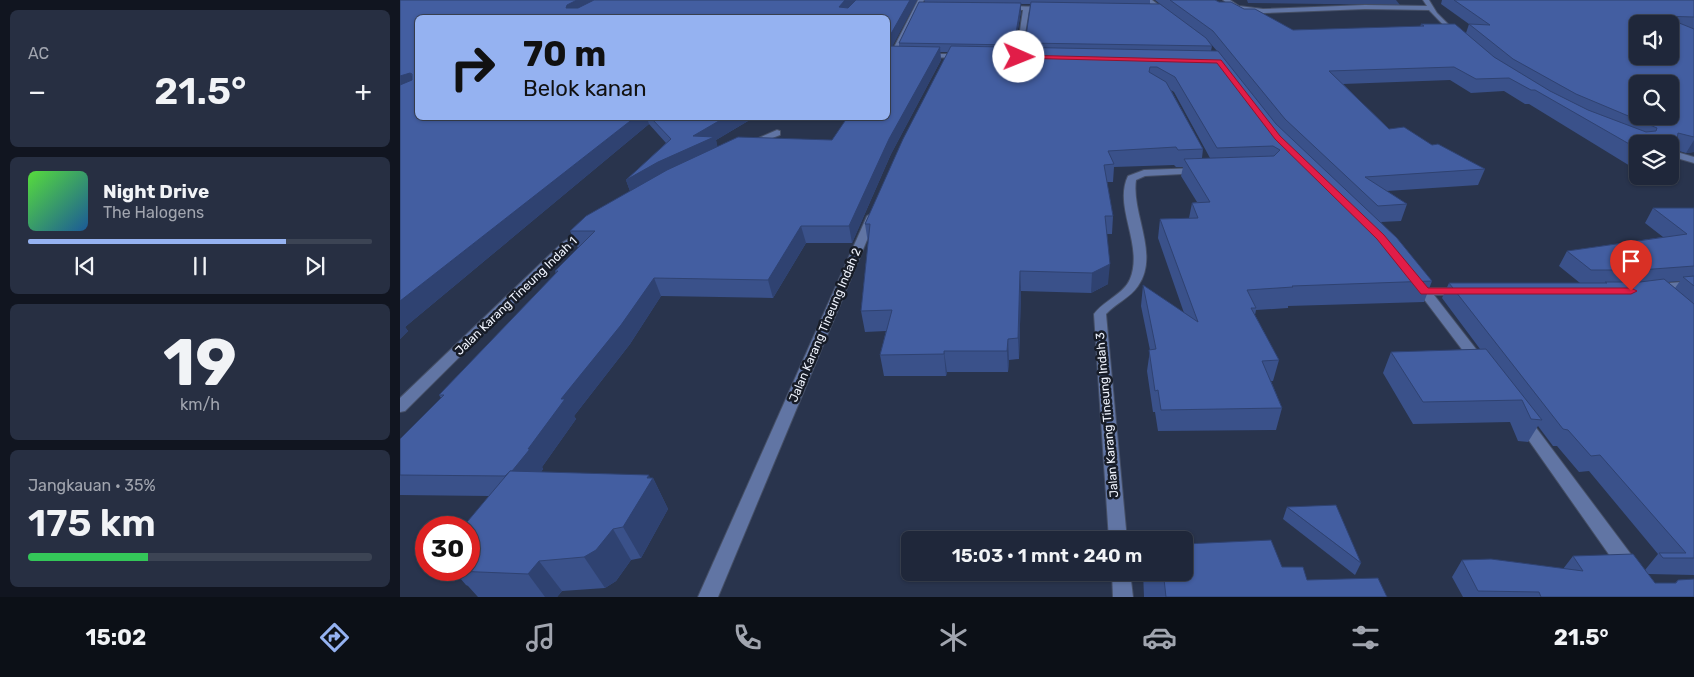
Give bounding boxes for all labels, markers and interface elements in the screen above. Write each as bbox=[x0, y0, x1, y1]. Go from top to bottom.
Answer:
map controls bbox=[1629, 15, 1679, 185]
button: sound bbox=[1629, 15, 1679, 65]
position arrow bbox=[992, 30, 1044, 82]
text: 70 m bbox=[523, 33, 606, 75]
icon: right bbox=[440, 35, 505, 100]
text: AC bbox=[28, 44, 49, 63]
text: 21.5° bbox=[154, 68, 246, 114]
text: − bbox=[28, 75, 46, 108]
text: + bbox=[355, 75, 372, 108]
text: Belok kanan bbox=[523, 75, 647, 102]
button: search bbox=[1629, 75, 1679, 125]
button: layers bbox=[1629, 135, 1679, 185]
text: Night Drive bbox=[103, 180, 209, 203]
text: The Halogens bbox=[103, 203, 204, 222]
street label: Jalan Karang Tineung Indah 1 bbox=[452, 234, 580, 358]
pin bbox=[1610, 240, 1652, 291]
street label: Jalan Karang Tineung Indah 2 bbox=[786, 246, 864, 404]
icon: arrive bbox=[1617, 247, 1645, 275]
icon: previous bbox=[71, 252, 99, 280]
icon: pause bbox=[186, 252, 214, 280]
icon: next bbox=[301, 252, 329, 280]
text: 19 bbox=[163, 324, 237, 401]
street label: Jalan Karang Tineung Indah 3 bbox=[1093, 332, 1121, 498]
text: km/h bbox=[180, 395, 220, 414]
text: Jangkauan · 35% bbox=[28, 476, 156, 495]
text: 175 km bbox=[28, 500, 156, 546]
speed limit sign: 30 bbox=[415, 516, 480, 581]
text: 15:03 · 1 mnt · 240 m bbox=[952, 544, 1142, 567]
icon: directions bbox=[317, 620, 352, 655]
icon: music bbox=[523, 620, 558, 655]
icon: phone bbox=[730, 620, 765, 655]
icon: climate bbox=[936, 620, 971, 655]
icon: car bbox=[1142, 620, 1177, 655]
icon: filters bbox=[1348, 620, 1383, 655]
text: 15:02 bbox=[86, 624, 146, 651]
text: 21.5° bbox=[1554, 624, 1608, 651]

